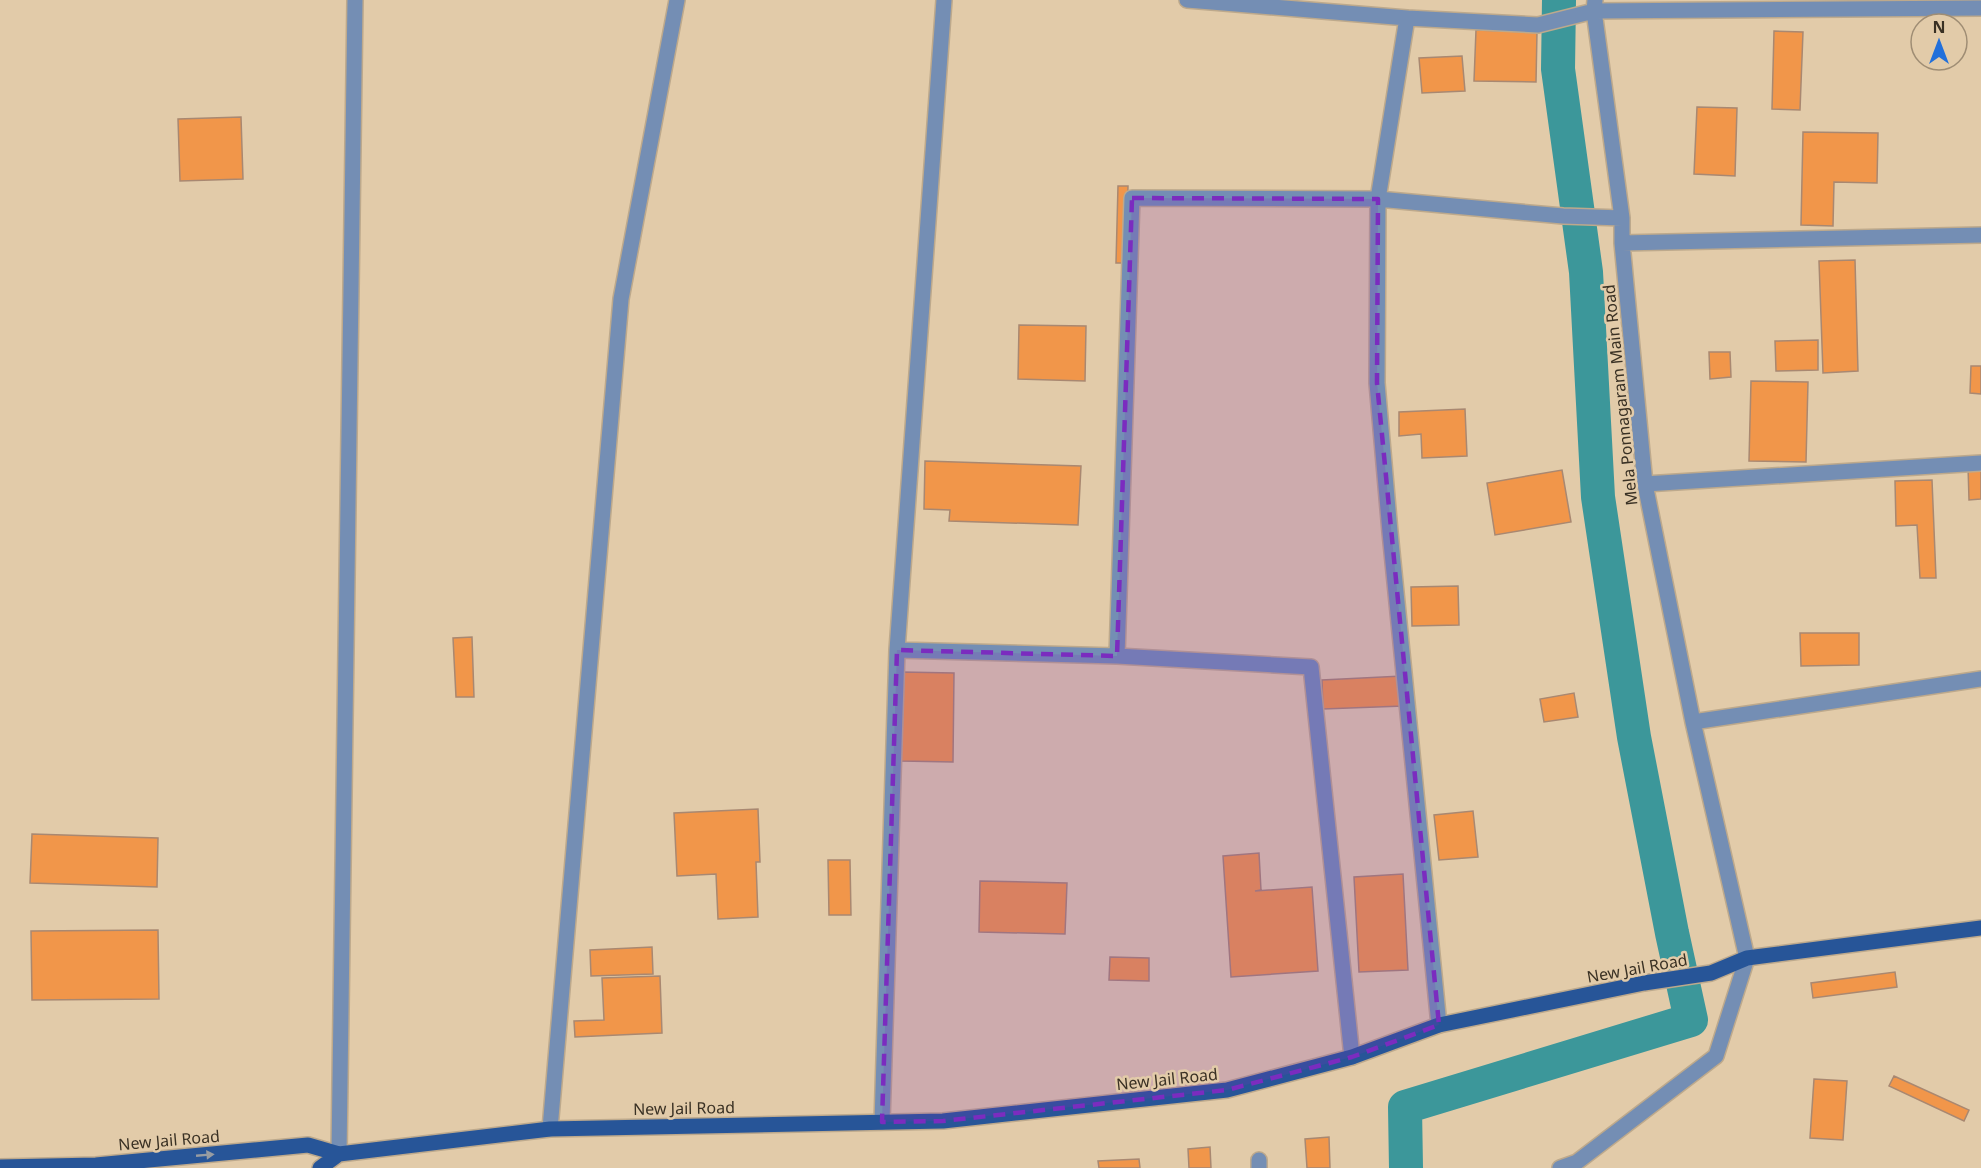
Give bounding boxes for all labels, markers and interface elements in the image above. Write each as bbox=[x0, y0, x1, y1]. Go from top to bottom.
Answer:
north arrow bbox=[1909, 12, 1969, 72]
text: N bbox=[1932, 16, 1946, 38]
street label: Mela Ponnagaram Main Road bbox=[1597, 283, 1643, 507]
street label: New Jail Road bbox=[1585, 948, 1689, 988]
street label: New Jail Road bbox=[1115, 1063, 1219, 1095]
street label: New Jail Road bbox=[633, 1096, 735, 1120]
street label: New Jail Road bbox=[117, 1125, 221, 1155]
one-way arrow bbox=[196, 1150, 215, 1160]

